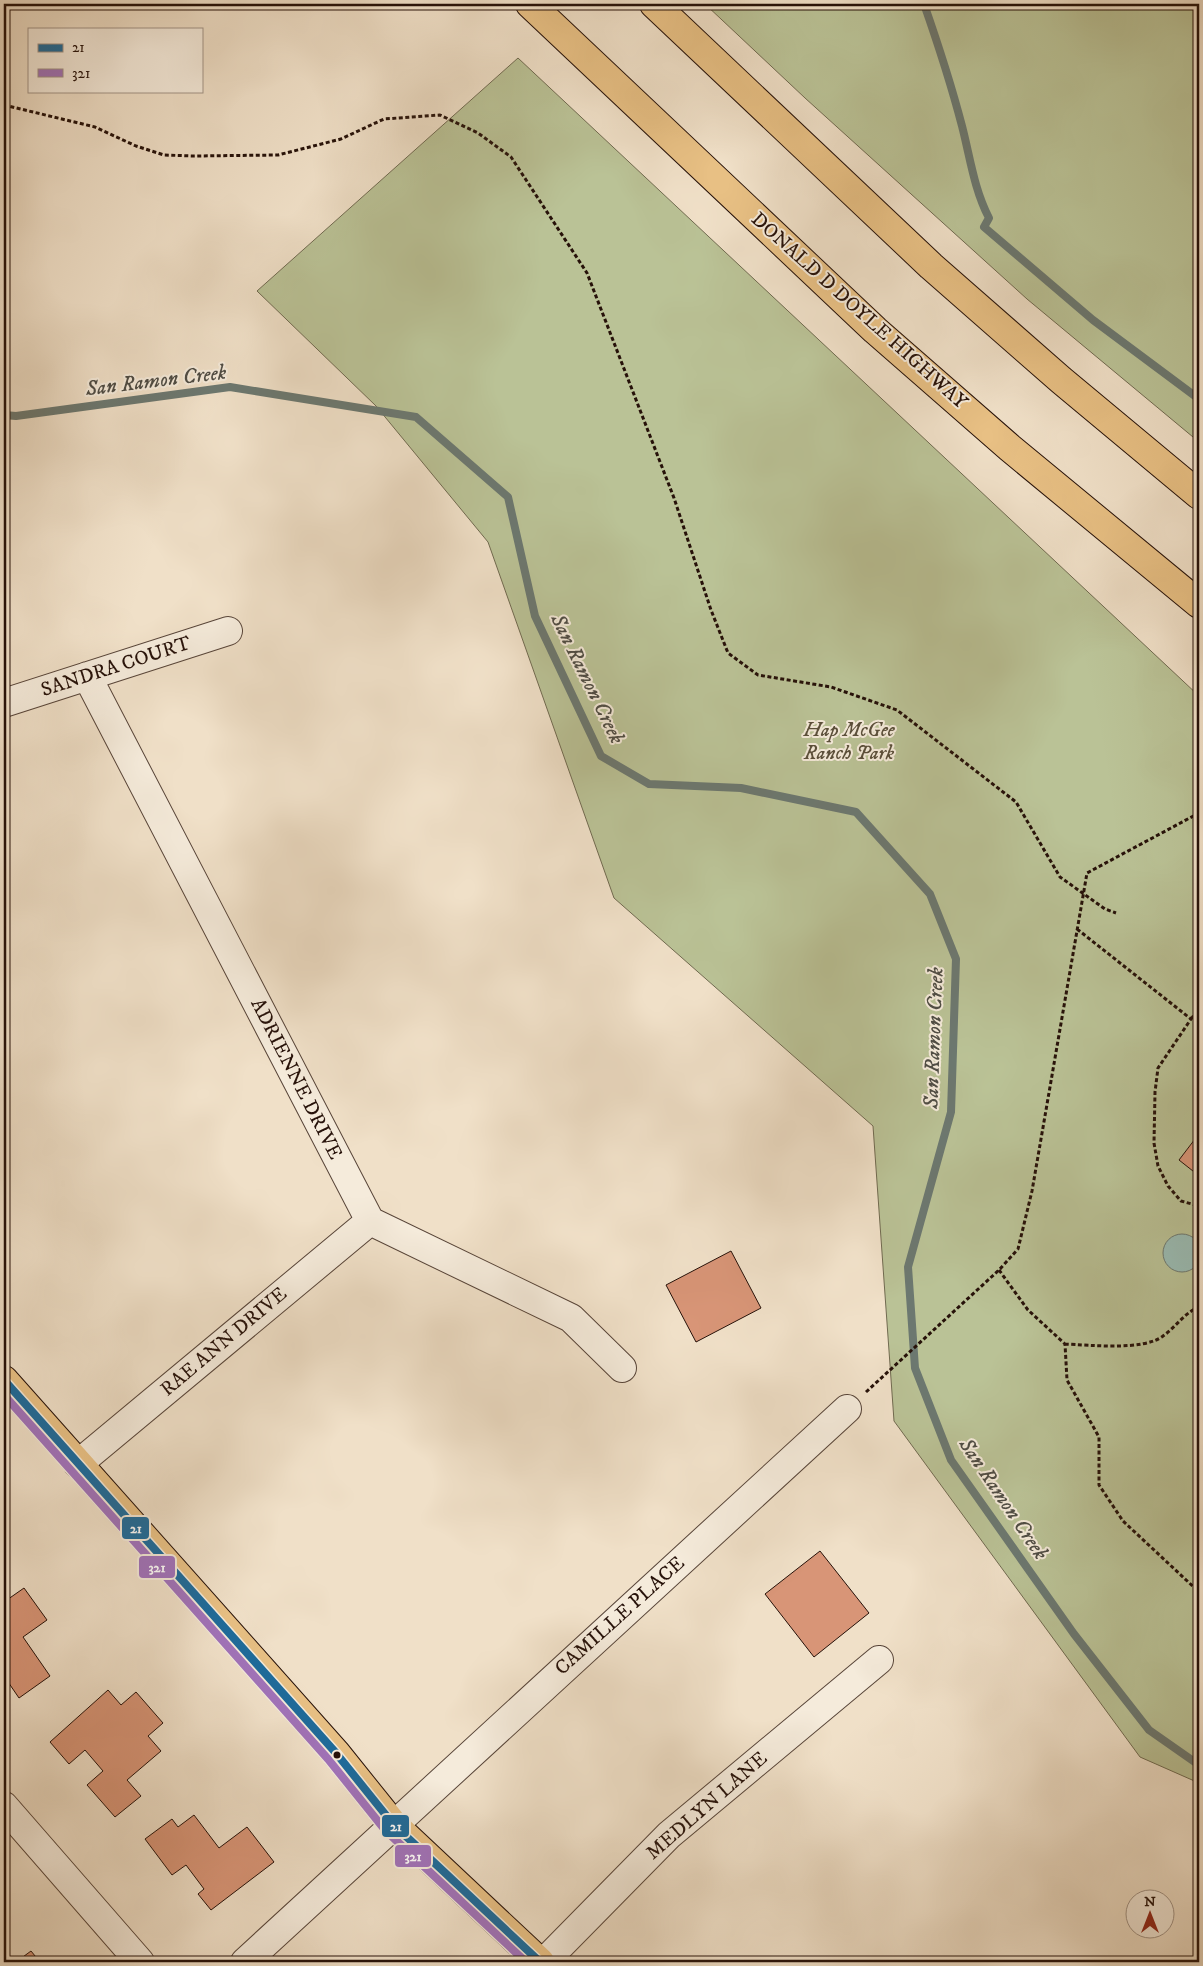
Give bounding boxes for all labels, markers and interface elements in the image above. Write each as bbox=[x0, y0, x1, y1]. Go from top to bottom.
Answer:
legend bbox=[28, 28, 202, 92]
text: 21 bbox=[72, 38, 85, 57]
text: 321 bbox=[72, 64, 90, 83]
street label: DONALD D DOYLE HIGHWAY bbox=[746, 207, 973, 415]
water label: San Ramon Creek bbox=[83, 359, 228, 403]
water label: San Ramon Creek bbox=[544, 609, 630, 748]
street label: SANDRA COURT bbox=[38, 631, 194, 703]
park label: Hap McGee Ranch Park bbox=[803, 718, 896, 766]
water label: San Ramon Creek bbox=[919, 967, 949, 1110]
street label: ADRIENNE DRIVE bbox=[245, 994, 347, 1164]
street label: RAE ANN DRIVE bbox=[156, 1282, 292, 1402]
water label: San Ramon Creek bbox=[952, 1432, 1053, 1565]
line badge: 21 bbox=[121, 1516, 150, 1540]
text: 21 bbox=[130, 1520, 142, 1538]
street label: CAMILLE PLACE bbox=[550, 1551, 690, 1681]
line badge: 321 bbox=[138, 1555, 176, 1579]
text: 321 bbox=[148, 1559, 166, 1577]
street label: MEDLYN LANE bbox=[641, 1746, 773, 1866]
unlabelled marker bbox=[332, 1750, 342, 1760]
line badge: 21 bbox=[381, 1814, 410, 1838]
text: 21 bbox=[390, 1818, 402, 1836]
line badge: 321 bbox=[394, 1844, 432, 1868]
text: 321 bbox=[404, 1848, 422, 1866]
north arrow bbox=[1126, 1888, 1176, 1938]
text: N bbox=[1144, 1893, 1156, 1911]

